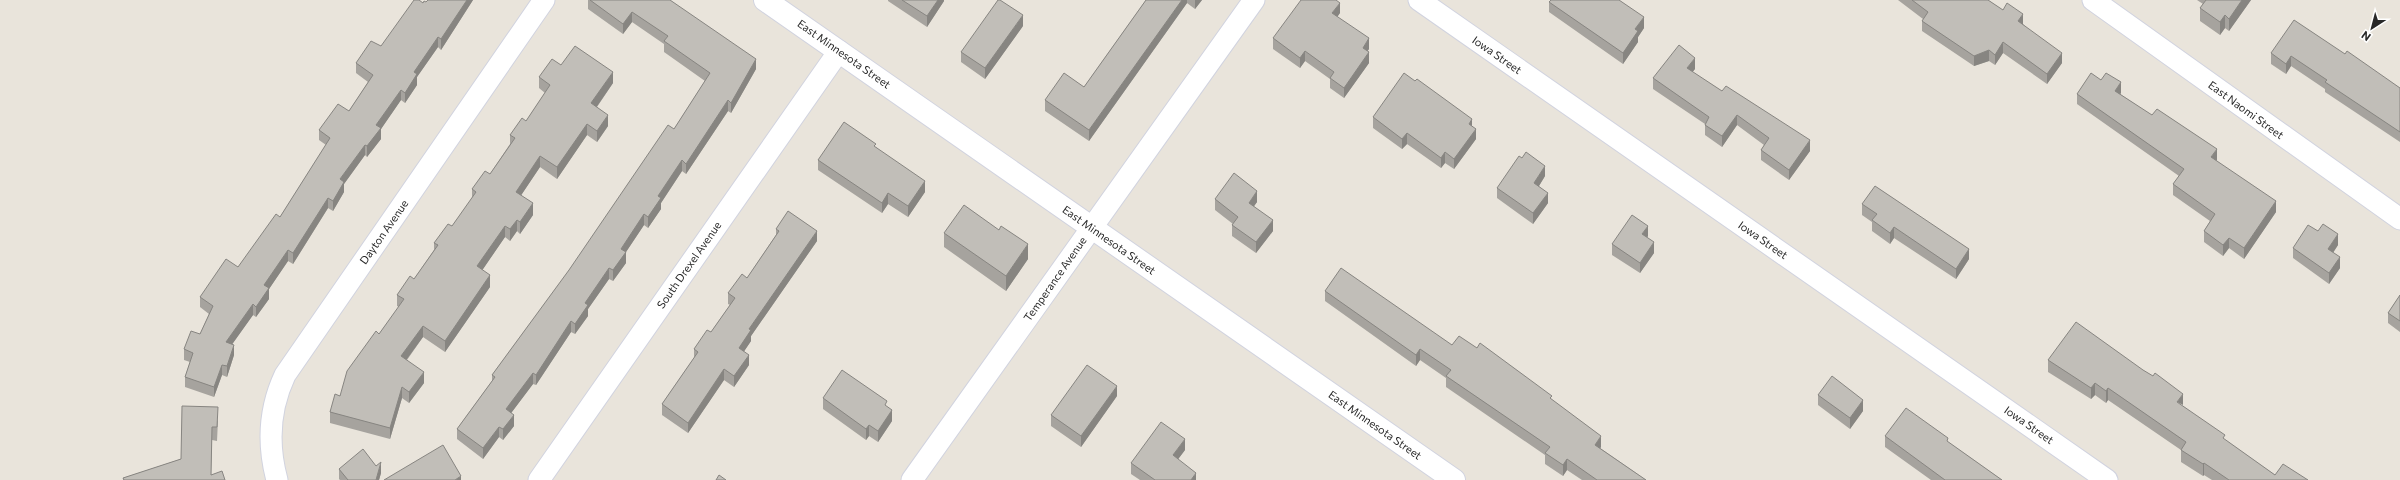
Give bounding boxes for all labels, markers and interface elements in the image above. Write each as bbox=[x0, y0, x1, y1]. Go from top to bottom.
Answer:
north arrow bbox=[2352, 8, 2392, 48]
street label: East Minnesota Street bbox=[795, 17, 894, 91]
text: N bbox=[2359, 29, 2373, 44]
street label: Iowa Street bbox=[1470, 33, 1525, 77]
street label: East Naomi Street bbox=[2206, 78, 2287, 142]
street label: Dayton Avenue bbox=[357, 197, 411, 266]
street label: East Minnesota Street bbox=[1060, 203, 1159, 277]
street label: Iowa Street bbox=[1736, 218, 1791, 262]
street label: South Drexel Avenue bbox=[654, 219, 724, 311]
street label: Temperance Avenue bbox=[1021, 234, 1089, 324]
street label: East Minnesota Street bbox=[1326, 388, 1425, 462]
street label: Iowa Street bbox=[2002, 403, 2057, 447]

